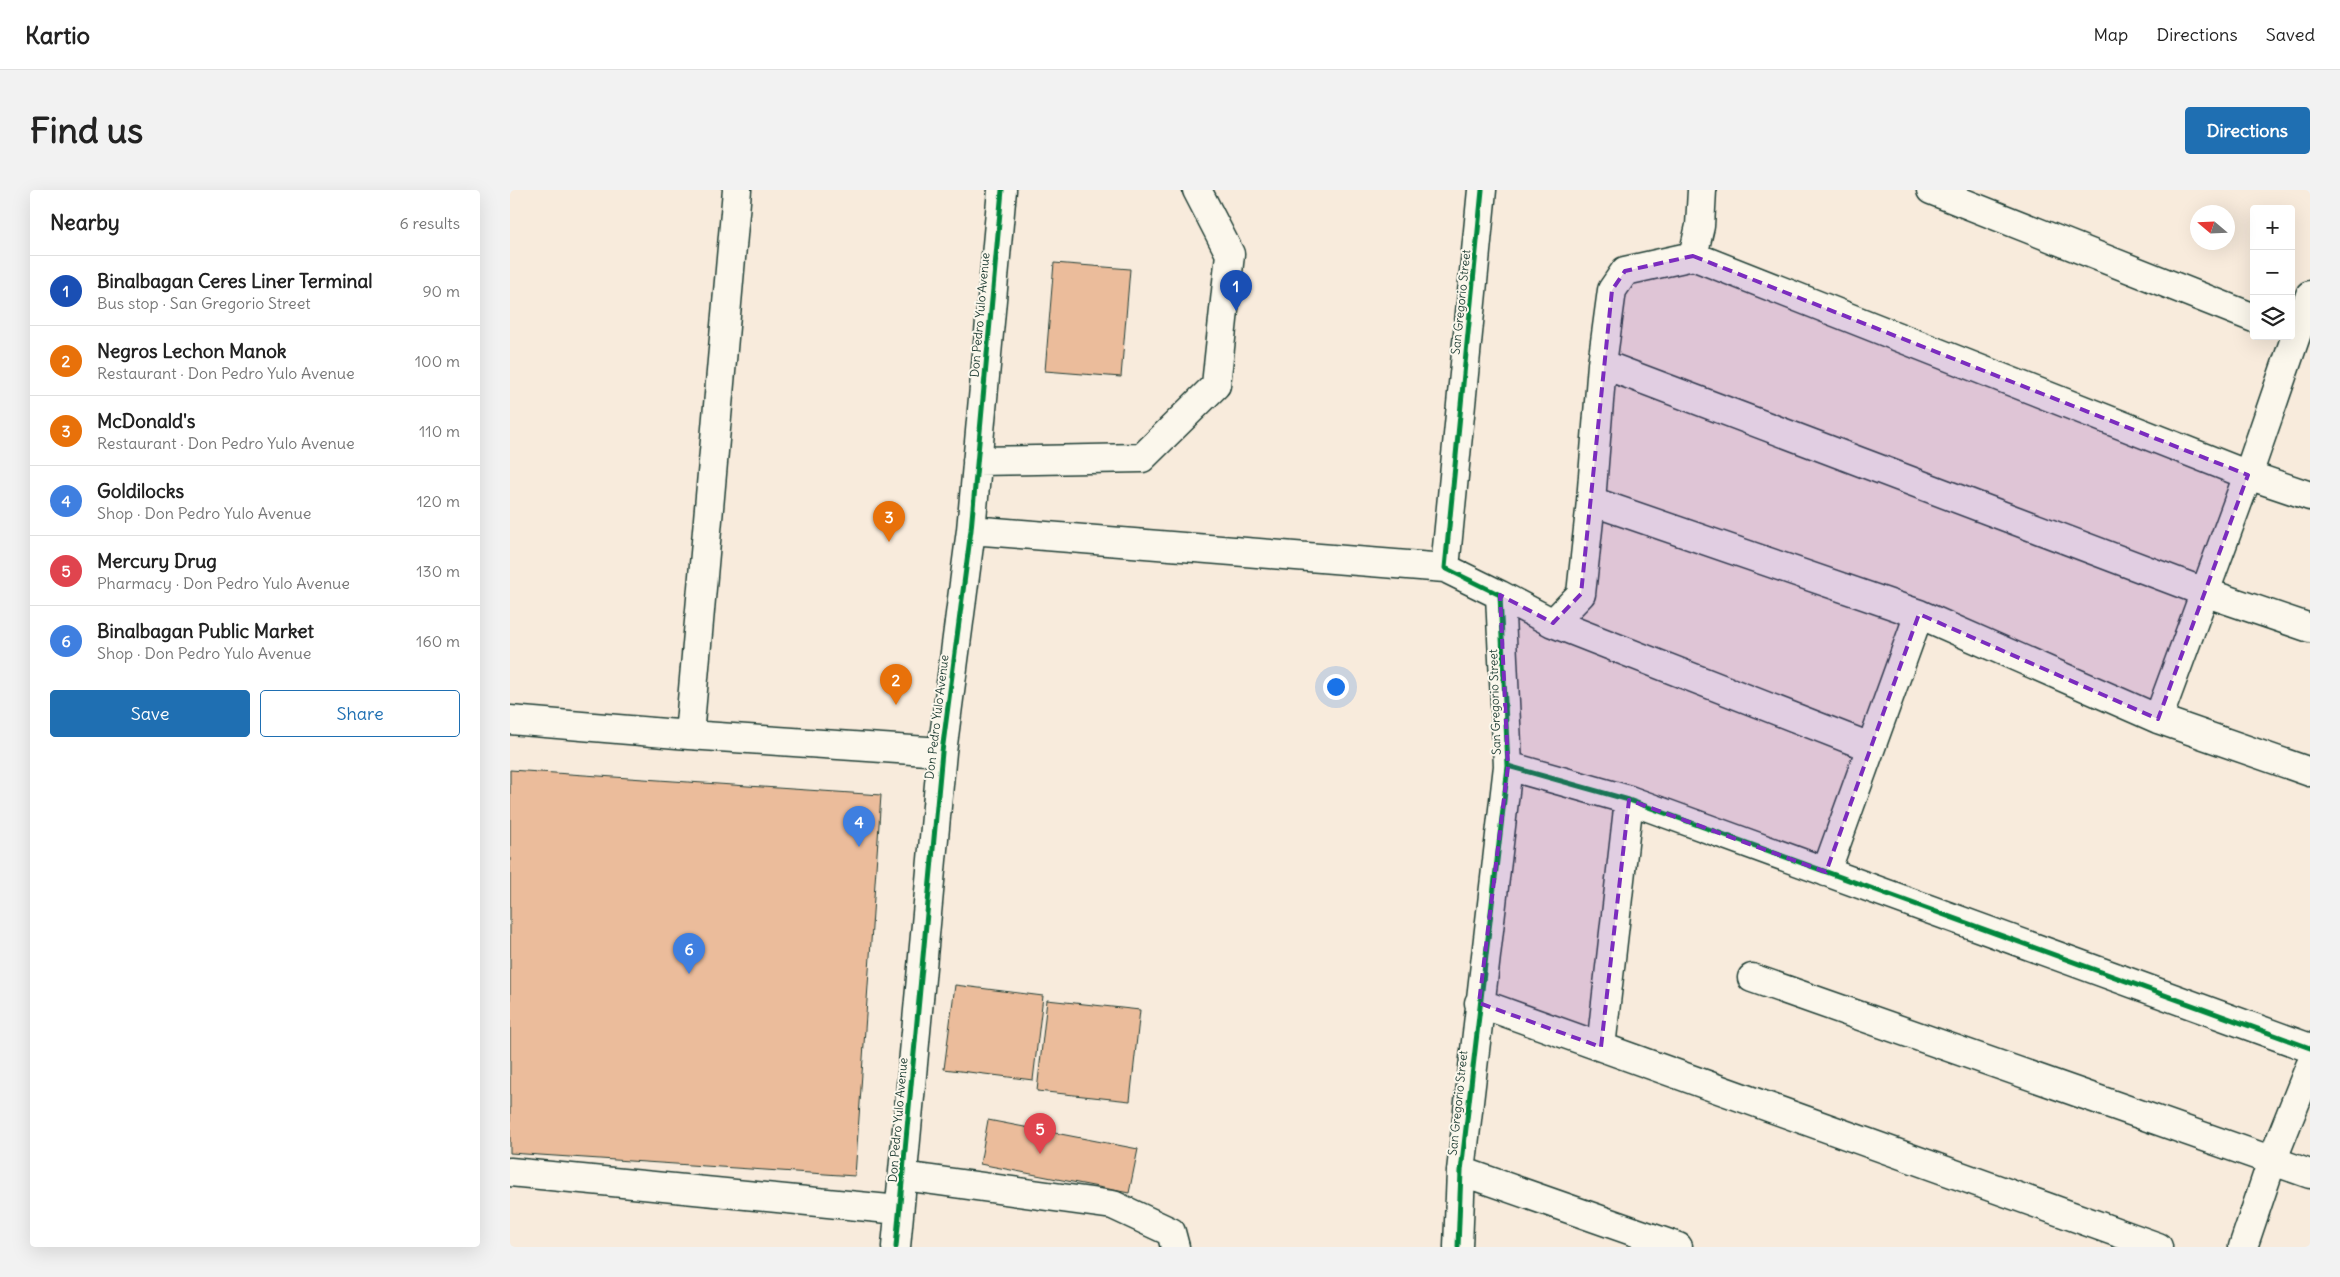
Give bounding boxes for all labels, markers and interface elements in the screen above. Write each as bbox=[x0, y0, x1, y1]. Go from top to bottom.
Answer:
text: Kartio bbox=[25, 20, 90, 50]
text: Map bbox=[2093, 23, 2128, 46]
text: Directions bbox=[2156, 23, 2238, 46]
text: Saved bbox=[2266, 23, 2315, 46]
button: Directions bbox=[2185, 107, 2310, 154]
text: Find us bbox=[30, 108, 143, 152]
north arrow bbox=[2190, 205, 2235, 250]
map controls bbox=[2250, 205, 2295, 340]
button: + bbox=[2250, 205, 2295, 250]
text: Nearby bbox=[50, 209, 120, 236]
text: 6 results bbox=[399, 213, 460, 233]
street label: San Gregorio Street bbox=[1448, 249, 1473, 355]
button: − bbox=[2250, 250, 2295, 295]
street label: Don Pedro Yulo Avenue bbox=[967, 252, 992, 378]
text: Binalbagan Ceres Liner Terminal bbox=[97, 269, 373, 293]
pin: 1 bbox=[1220, 270, 1252, 311]
text: 1 bbox=[63, 281, 69, 301]
text: 90 m bbox=[422, 281, 460, 301]
text: Bus stop · San Gregorio Street bbox=[97, 293, 311, 313]
button: layers bbox=[2250, 295, 2295, 340]
text: Negros Lechon Manok bbox=[97, 339, 287, 363]
text: 2 bbox=[62, 351, 70, 371]
text: 100 m bbox=[415, 351, 460, 371]
text: Restaurant · Don Pedro Yulo Avenue bbox=[97, 363, 355, 383]
text: McDonald's bbox=[97, 409, 195, 433]
text: 3 bbox=[61, 421, 71, 441]
text: 110 m bbox=[419, 421, 460, 441]
text: Restaurant · Don Pedro Yulo Avenue bbox=[97, 433, 355, 453]
text: Goldilocks bbox=[97, 479, 184, 503]
text: 4 bbox=[61, 491, 71, 511]
text: 120 m bbox=[417, 491, 460, 511]
pin: 3 bbox=[873, 501, 905, 542]
text: Shop · Don Pedro Yulo Avenue bbox=[97, 503, 311, 523]
text: Mercury Drug bbox=[97, 549, 217, 573]
text: 5 bbox=[61, 561, 71, 581]
text: 130 m bbox=[416, 561, 460, 581]
text: Pharmacy · Don Pedro Yulo Avenue bbox=[97, 573, 350, 593]
text: Binalbagan Public Market bbox=[97, 619, 314, 643]
text: 6 bbox=[61, 631, 71, 651]
text: 160 m bbox=[416, 631, 460, 651]
text: Shop · Don Pedro Yulo Avenue bbox=[97, 643, 311, 663]
street label: San Gregorio Street bbox=[1485, 649, 1504, 755]
street label: Don Pedro Yulo Avenue bbox=[921, 654, 952, 780]
pin: 2 bbox=[880, 664, 912, 705]
your location bbox=[1323, 674, 1349, 700]
button: Save bbox=[50, 690, 250, 737]
button: Share bbox=[260, 690, 460, 737]
pin: 4 bbox=[843, 806, 875, 847]
pin: 6 bbox=[673, 933, 705, 974]
street label: San Gregorio Street bbox=[1445, 1050, 1470, 1156]
street label: Don Pedro Yulo Avenue bbox=[885, 1057, 910, 1183]
pin: 5 bbox=[1024, 1113, 1056, 1154]

